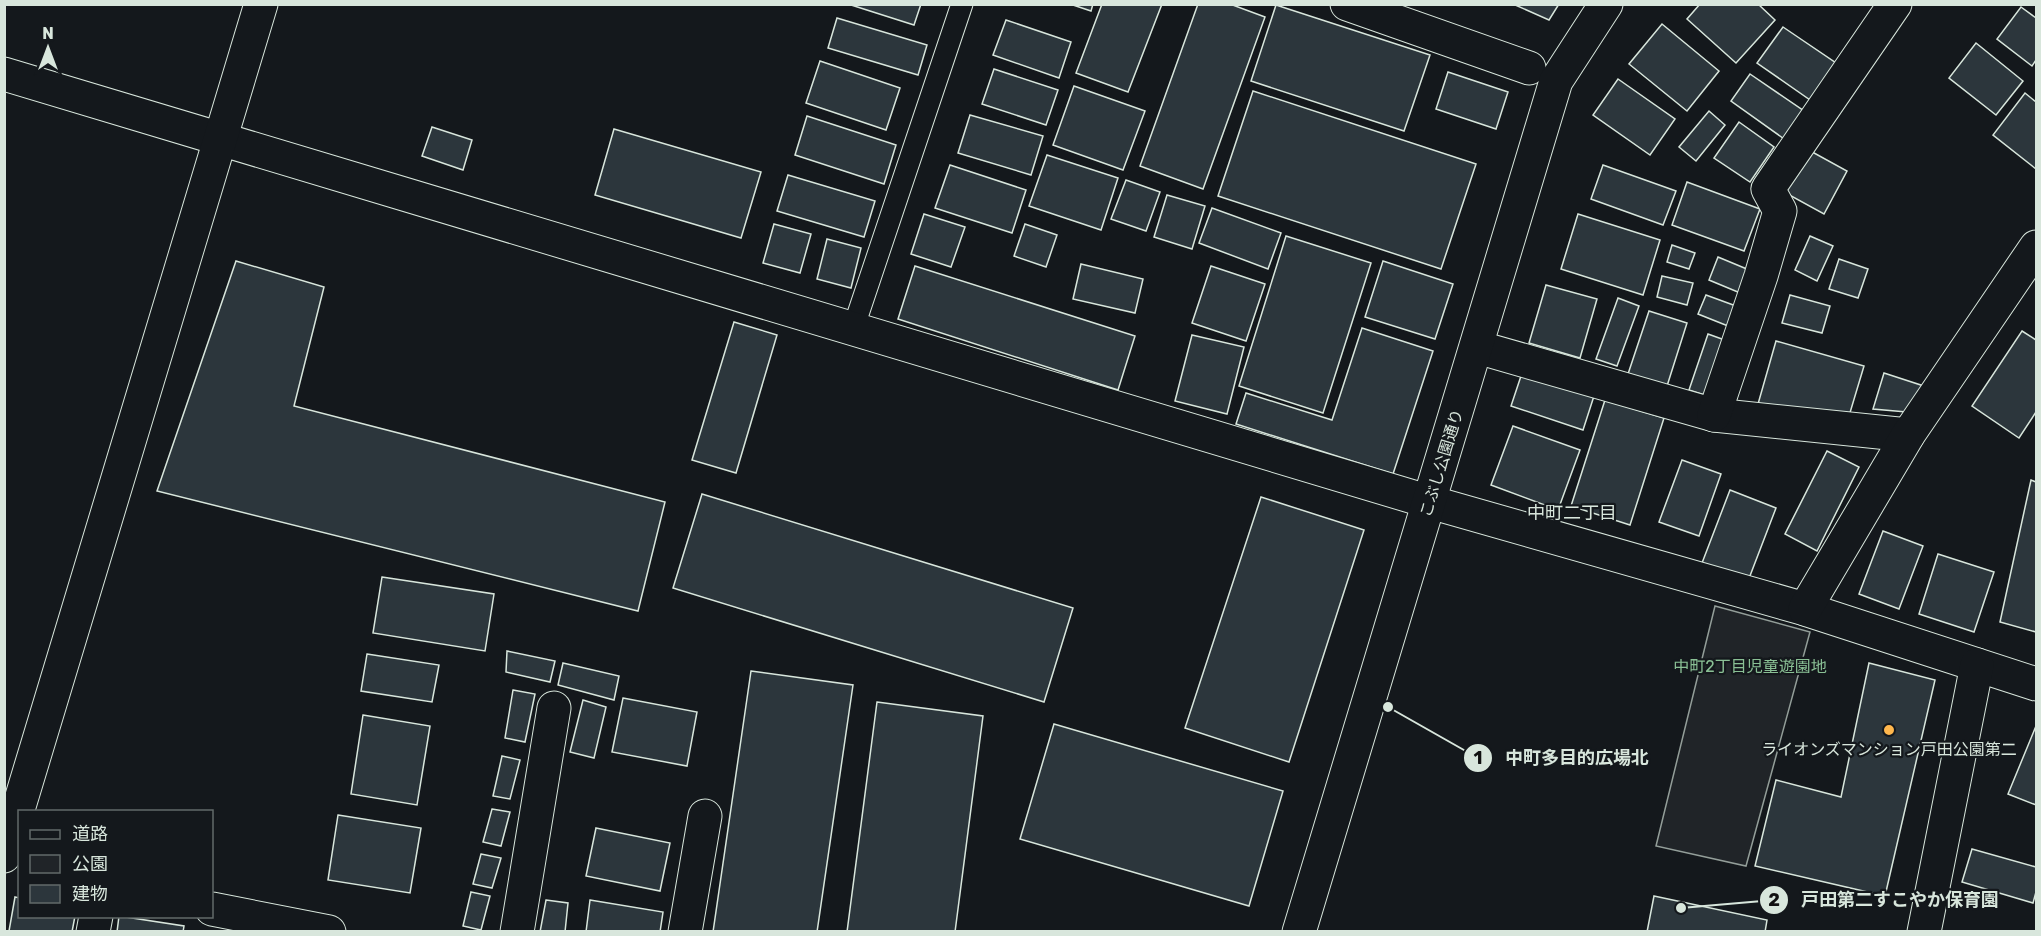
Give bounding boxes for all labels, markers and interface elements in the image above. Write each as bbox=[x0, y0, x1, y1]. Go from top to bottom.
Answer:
north arrow bbox=[18, 18, 78, 78]
text: N bbox=[42, 24, 54, 43]
street label: こぶし公園通り bbox=[1416, 407, 1467, 519]
district label: 中町二丁目 bbox=[1527, 502, 1617, 524]
park label: 中町2丁目児童遊園地 bbox=[1673, 657, 1827, 676]
marker: ライオンズマンション戸田公園第二 bbox=[1882, 723, 1896, 737]
callout: 中町多目的広場北 bbox=[1463, 740, 1661, 776]
place label: ライオンズマンション戸田公園第二 bbox=[1761, 740, 2017, 759]
text: 1 bbox=[1474, 747, 1482, 769]
text: 中町多目的広場北 bbox=[1505, 747, 1649, 769]
legend bbox=[18, 810, 213, 918]
text: 道路 bbox=[72, 823, 108, 845]
text: 公園 bbox=[72, 853, 108, 875]
callout: 戸田第二すこやか保育園 bbox=[1759, 882, 2011, 918]
text: 建物 bbox=[72, 883, 108, 905]
text: 2 bbox=[1768, 889, 1780, 911]
text: 戸田第二すこやか保育園 bbox=[1801, 889, 1999, 911]

